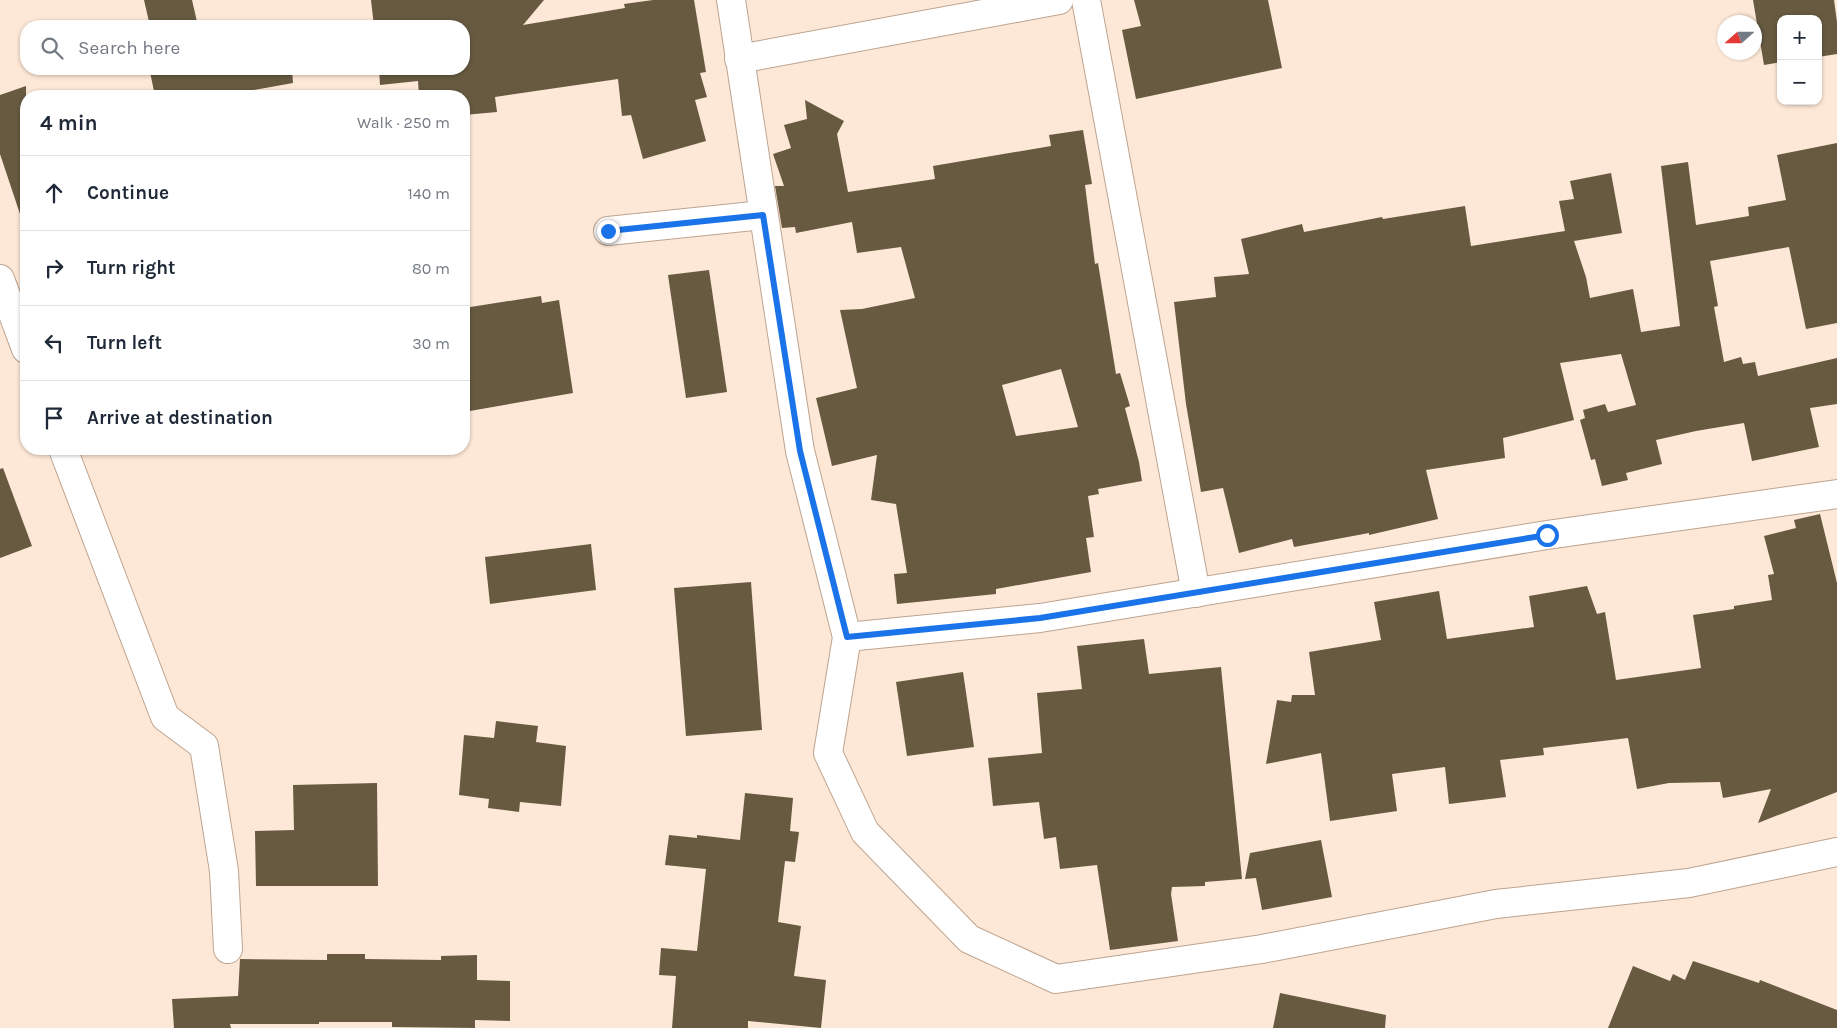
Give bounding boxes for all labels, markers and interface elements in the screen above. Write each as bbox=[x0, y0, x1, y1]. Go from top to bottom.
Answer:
north arrow bbox=[1717, 15, 1762, 60]
map controls bbox=[1777, 15, 1822, 105]
button: + bbox=[1777, 15, 1822, 60]
search box bbox=[20, 20, 470, 75]
icon: search bbox=[38, 34, 66, 62]
text: Search here bbox=[78, 37, 180, 59]
button: − bbox=[1777, 60, 1822, 105]
text: 4 min bbox=[40, 111, 98, 135]
text: Walk · 250 m bbox=[357, 113, 450, 132]
icon: ahead bbox=[40, 179, 68, 207]
text: Continue bbox=[87, 182, 169, 204]
text: 140 m bbox=[408, 184, 450, 203]
route end bbox=[597, 220, 620, 243]
icon: right bbox=[40, 254, 68, 282]
text: Turn right bbox=[87, 257, 176, 279]
text: 80 m bbox=[412, 259, 450, 278]
icon: left bbox=[40, 329, 68, 357]
text: Turn left bbox=[87, 332, 162, 354]
text: 30 m bbox=[412, 334, 450, 353]
icon: arrive bbox=[40, 404, 68, 432]
text: Arrive at destination bbox=[87, 407, 273, 429]
route start bbox=[1536, 524, 1559, 547]

